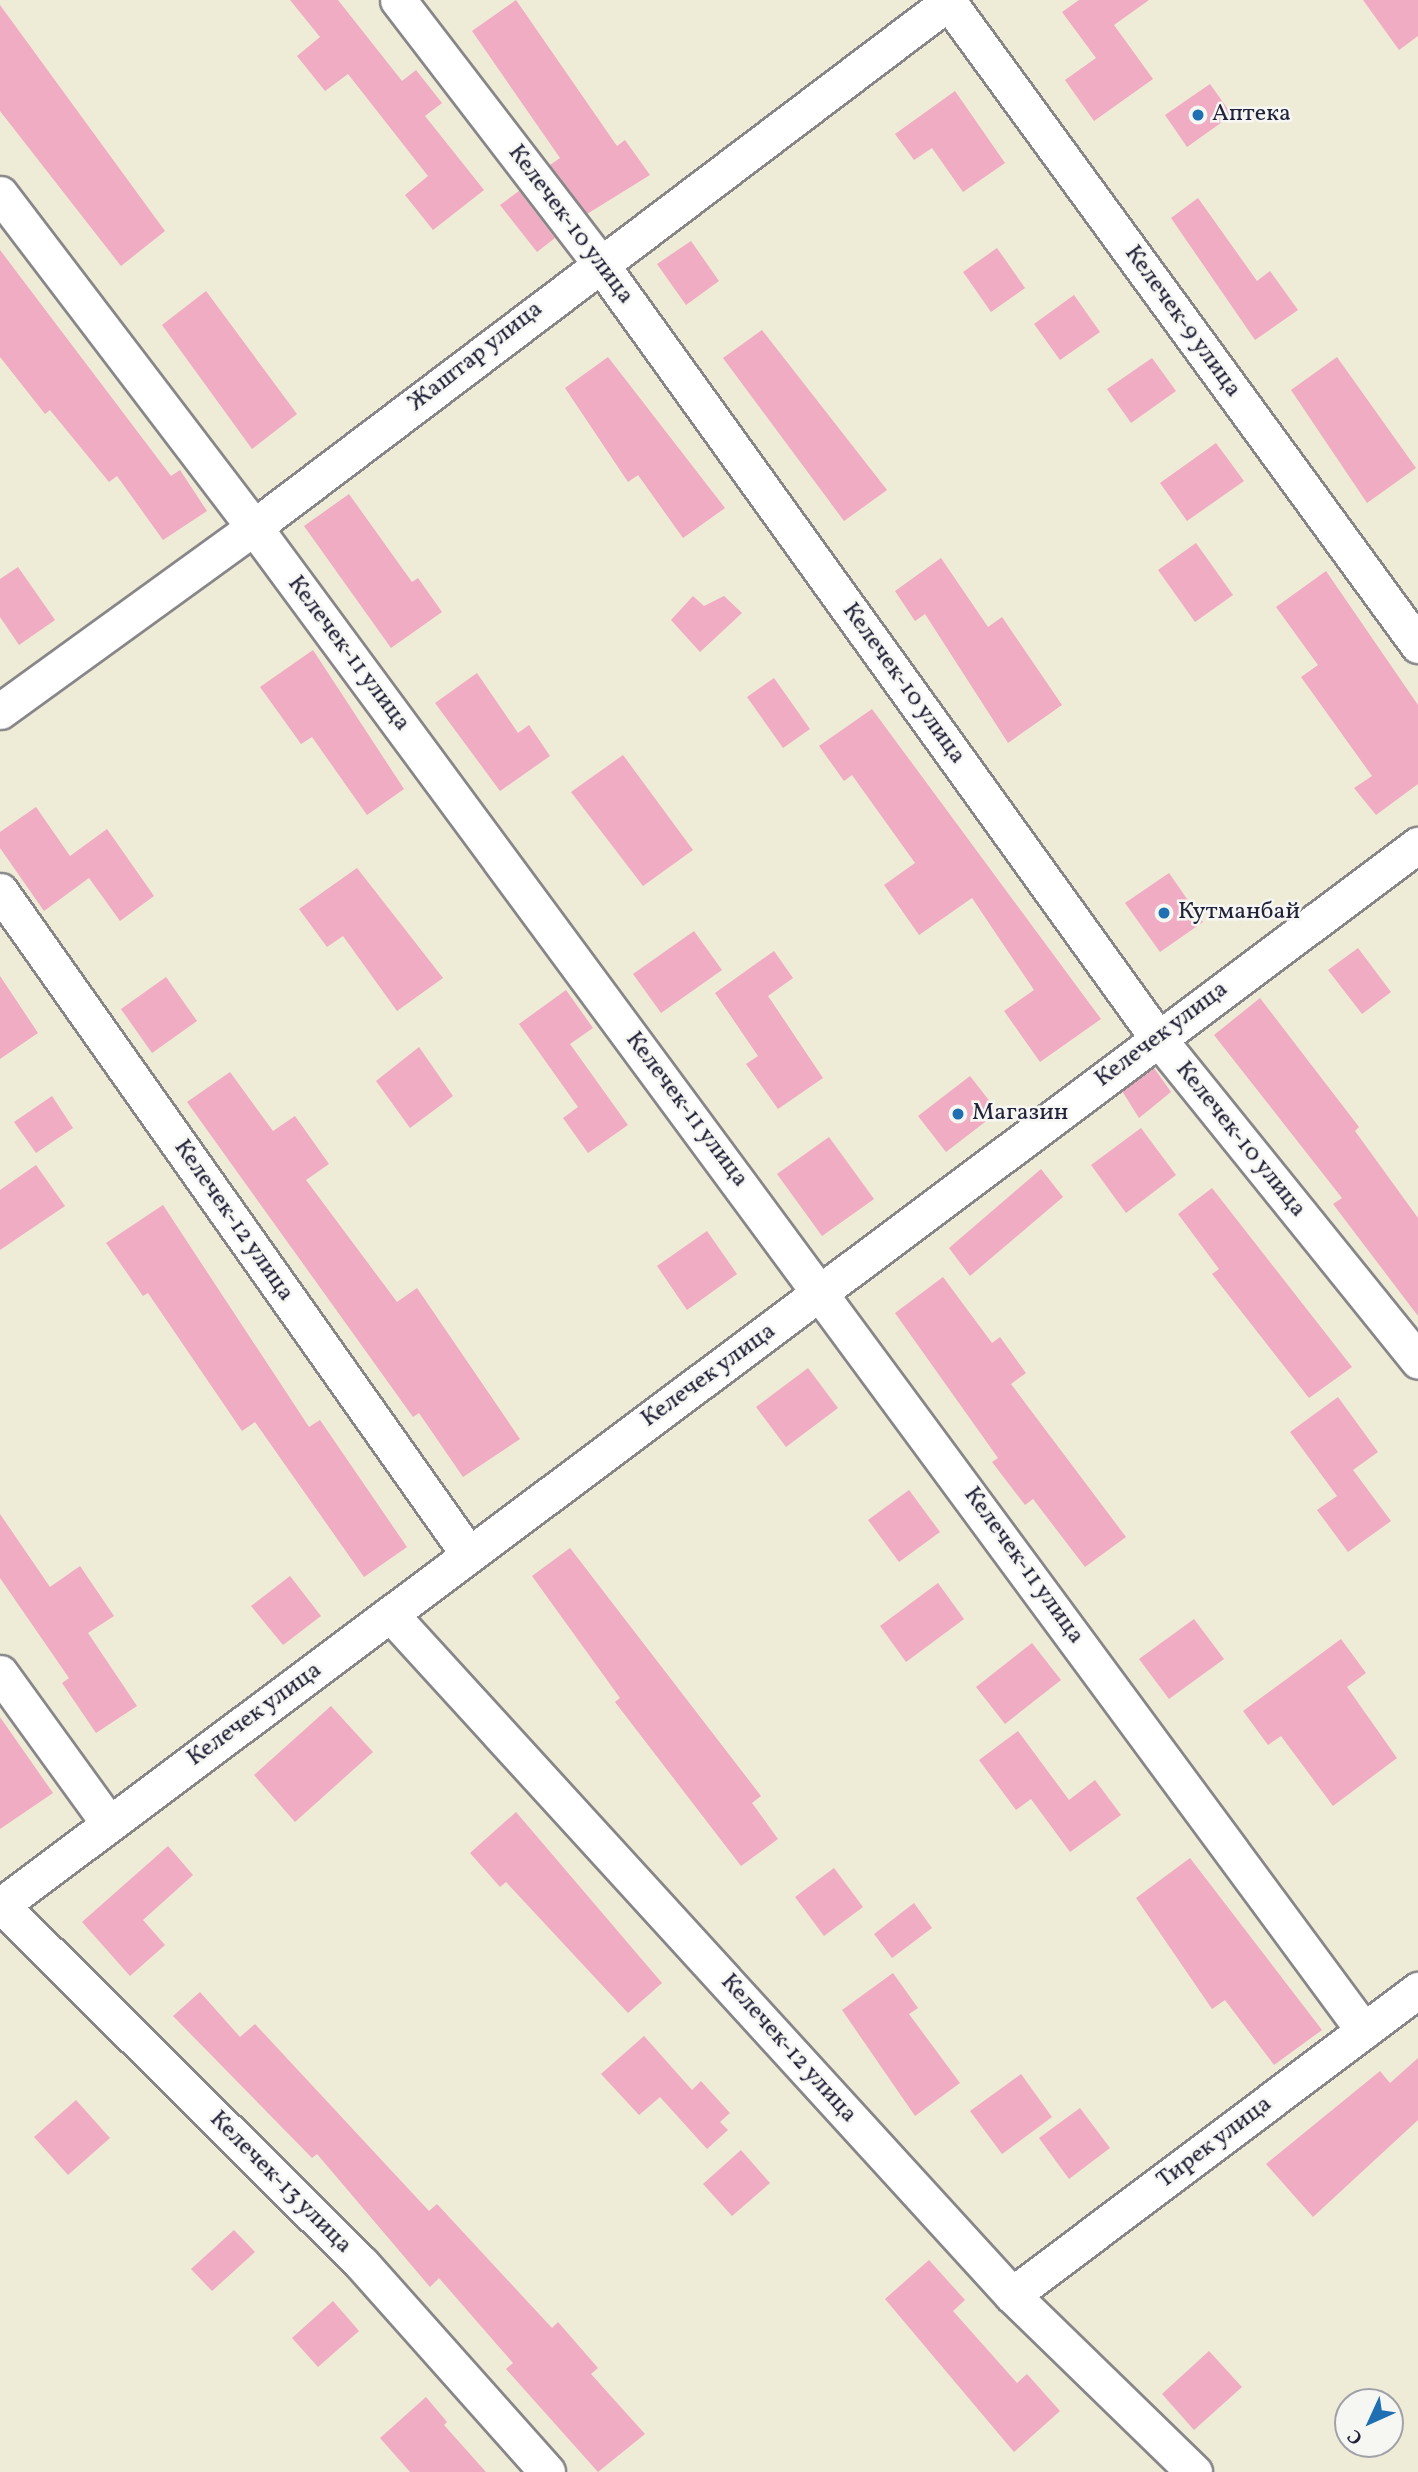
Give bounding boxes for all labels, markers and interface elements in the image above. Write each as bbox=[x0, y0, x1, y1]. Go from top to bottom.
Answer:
place label: Аптека bbox=[1212, 101, 1291, 129]
marker: Аптека bbox=[1190, 107, 1206, 123]
street label: Келечек-10 улица bbox=[501, 139, 639, 311]
street label: Келечек-9 улица bbox=[1117, 240, 1247, 404]
street label: Жаштар улица bbox=[403, 295, 549, 419]
street label: Келечек-11 улица bbox=[280, 570, 416, 738]
street label: Келечек-10 улица bbox=[835, 598, 971, 770]
place label: Кутманбай bbox=[1178, 899, 1300, 927]
marker: Кутманбай bbox=[1156, 905, 1172, 921]
street label: Келечек улица bbox=[1090, 975, 1234, 1095]
street label: Келечек-11 улица bbox=[618, 1026, 754, 1194]
street label: Келечек-10 улица bbox=[1168, 1056, 1312, 1224]
place label: Магазин bbox=[972, 1100, 1068, 1128]
marker: Магазин bbox=[950, 1106, 966, 1122]
street label: Келечек-12 улица bbox=[166, 1134, 300, 1308]
street label: Келечек улица bbox=[636, 1317, 782, 1435]
street label: Келечек-11 улица bbox=[956, 1482, 1090, 1650]
street label: Келечек улица bbox=[182, 1656, 328, 1774]
street label: Келечек-12 улица bbox=[713, 1968, 863, 2130]
street label: Тирек улица bbox=[1152, 2090, 1278, 2196]
street label: Келечек-13 улица bbox=[202, 2105, 358, 2261]
north arrow bbox=[1334, 2388, 1404, 2458]
text: С bbox=[1342, 2423, 1369, 2450]

